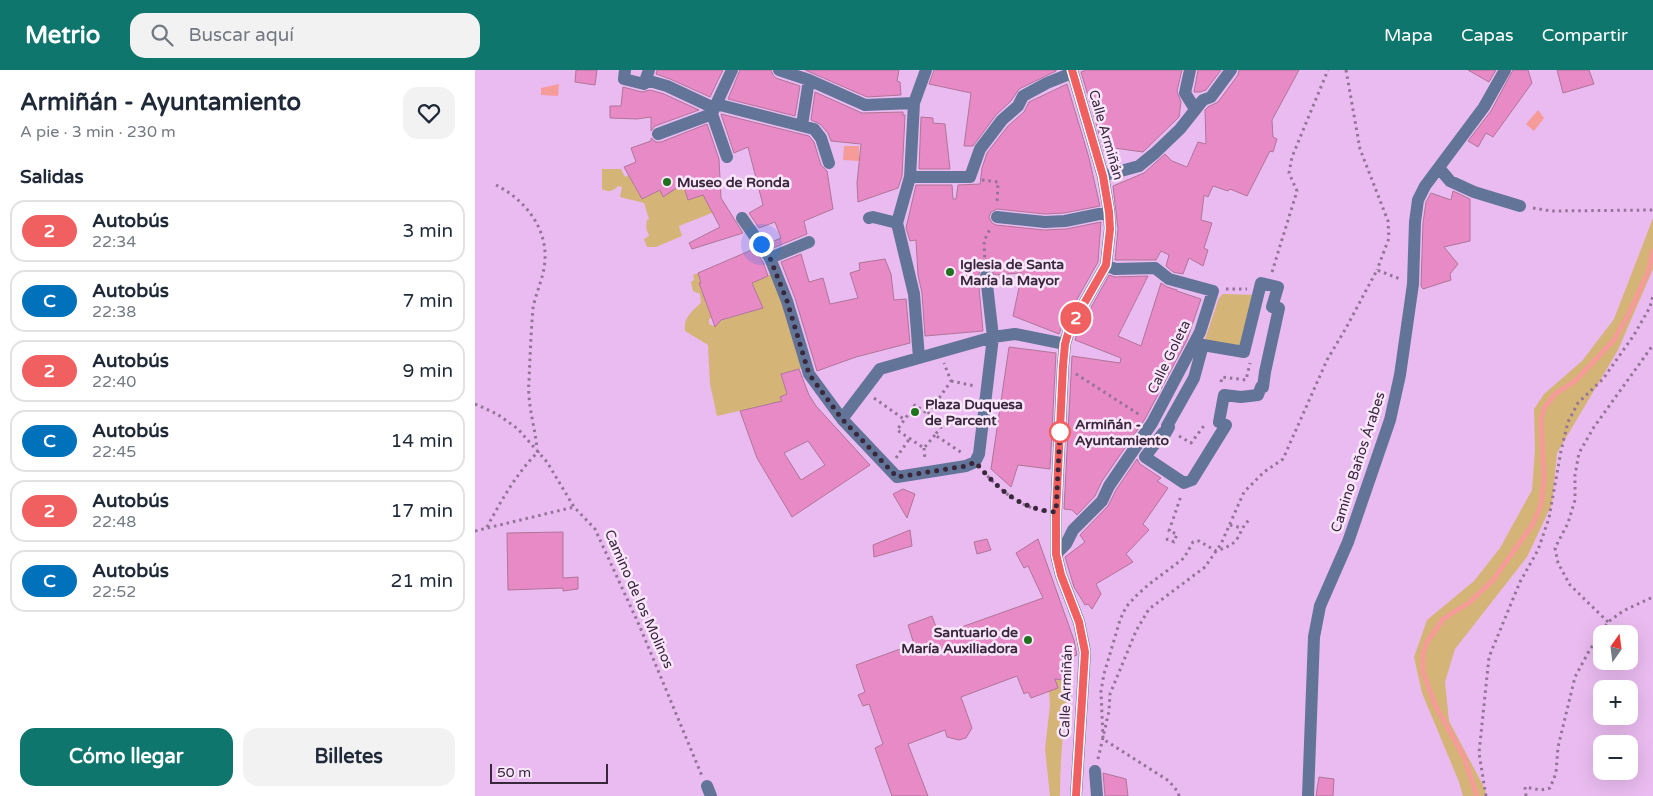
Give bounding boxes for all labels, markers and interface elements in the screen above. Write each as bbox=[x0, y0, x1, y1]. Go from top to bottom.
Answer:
search box bbox=[130, 13, 480, 58]
text: Metrio bbox=[25, 21, 100, 50]
icon: search bbox=[148, 21, 176, 49]
text: Buscar aquí bbox=[188, 24, 294, 46]
text: Mapa bbox=[1384, 24, 1433, 46]
text: Capas bbox=[1461, 24, 1514, 46]
text: Compartir bbox=[1542, 24, 1628, 46]
button: heart bbox=[403, 87, 455, 139]
text: Armiñán - Ayuntamiento bbox=[20, 88, 301, 117]
street label: Calle Armiñán bbox=[1085, 88, 1127, 182]
text: A pie · 3 min · 230 m bbox=[20, 122, 176, 142]
text: Salidas bbox=[20, 166, 84, 188]
place label: Museo de Ronda bbox=[677, 174, 790, 191]
marker: Museo de Ronda bbox=[661, 176, 673, 188]
text: Autobús bbox=[92, 210, 169, 232]
text: 2 bbox=[44, 220, 55, 242]
text: 3 min bbox=[402, 220, 453, 242]
text: 22:34 bbox=[92, 232, 136, 252]
your location bbox=[749, 232, 774, 257]
place label: Iglesia de Santa María la Mayor bbox=[960, 256, 1064, 289]
marker: Iglesia de Santa María la Mayor bbox=[944, 266, 956, 278]
text: Autobús bbox=[92, 280, 169, 302]
text: C bbox=[43, 290, 56, 312]
text: 7 min bbox=[402, 290, 453, 312]
text: 22:38 bbox=[92, 302, 136, 322]
line badge: 2 bbox=[1060, 302, 1092, 334]
text: 2 bbox=[1070, 307, 1082, 329]
street label: Calle Goleta bbox=[1144, 317, 1194, 397]
text: Autobús bbox=[92, 350, 169, 372]
text: 2 bbox=[44, 360, 55, 382]
text: 9 min bbox=[402, 360, 453, 382]
text: 22:40 bbox=[92, 372, 136, 392]
street label: Camino Baños Árabes bbox=[1327, 389, 1389, 534]
place label: Plaza Duquesa de Parcent bbox=[925, 396, 1023, 429]
marker: Plaza Duquesa de Parcent bbox=[909, 406, 921, 418]
place label: Armiñán - Ayuntamiento bbox=[1075, 416, 1169, 449]
text: Autobús bbox=[92, 420, 169, 442]
marker: Armiñán - Ayuntamiento bbox=[1049, 421, 1071, 443]
text: C bbox=[43, 430, 56, 452]
text: 14 min bbox=[390, 430, 453, 452]
text: 22:45 bbox=[92, 442, 136, 462]
text: Autobús bbox=[92, 490, 169, 512]
text: 2 bbox=[44, 500, 55, 522]
text: 17 min bbox=[390, 500, 453, 522]
text: 22:48 bbox=[92, 512, 136, 532]
street label: Camino de los Molinos bbox=[601, 527, 677, 671]
text: Autobús bbox=[92, 560, 169, 582]
text: C bbox=[43, 570, 56, 592]
text: 21 min bbox=[390, 570, 453, 592]
text: 22:52 bbox=[92, 582, 136, 602]
place label: Santuario de María Auxiliadora bbox=[901, 624, 1018, 657]
north arrow bbox=[1593, 625, 1637, 670]
map controls bbox=[1593, 625, 1638, 780]
marker: Santuario de María Auxiliadora bbox=[1022, 634, 1034, 646]
street label: Calle Armiñán bbox=[1056, 644, 1076, 738]
button: + bbox=[1593, 680, 1638, 725]
button: Cómo llegar bbox=[20, 728, 233, 786]
button: Billetes bbox=[243, 728, 455, 786]
button: − bbox=[1593, 735, 1638, 780]
scale bar bbox=[490, 761, 607, 784]
text: 50 m bbox=[497, 764, 531, 781]

